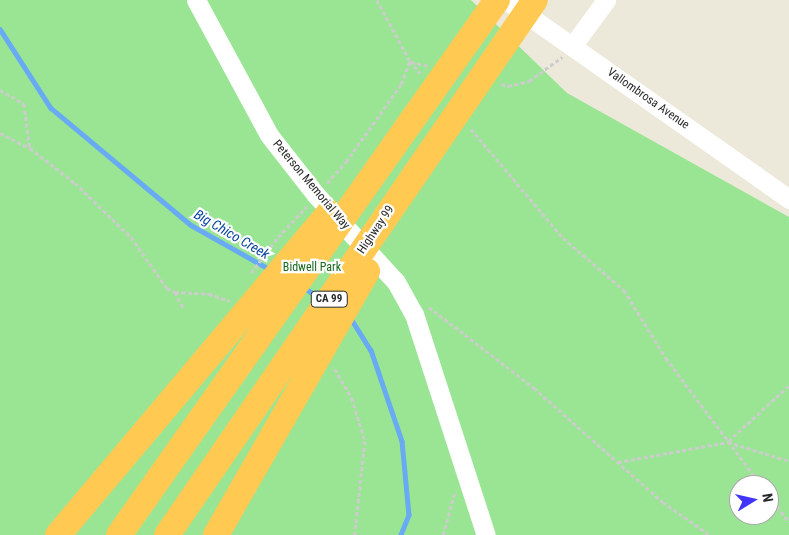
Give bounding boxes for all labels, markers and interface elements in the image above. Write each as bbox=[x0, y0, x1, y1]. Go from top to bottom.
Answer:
street label: Vallombrosa Avenue bbox=[604, 65, 692, 133]
street label: Peterson Memorial Way bbox=[269, 137, 353, 233]
street label: Highway 99 bbox=[355, 203, 397, 257]
water label: Big Chico Creek bbox=[191, 206, 273, 262]
park label: Bidwell Park bbox=[283, 261, 341, 275]
road number: CA 99 bbox=[310, 290, 348, 308]
north arrow bbox=[729, 475, 779, 525]
text: N bbox=[759, 492, 776, 503]

